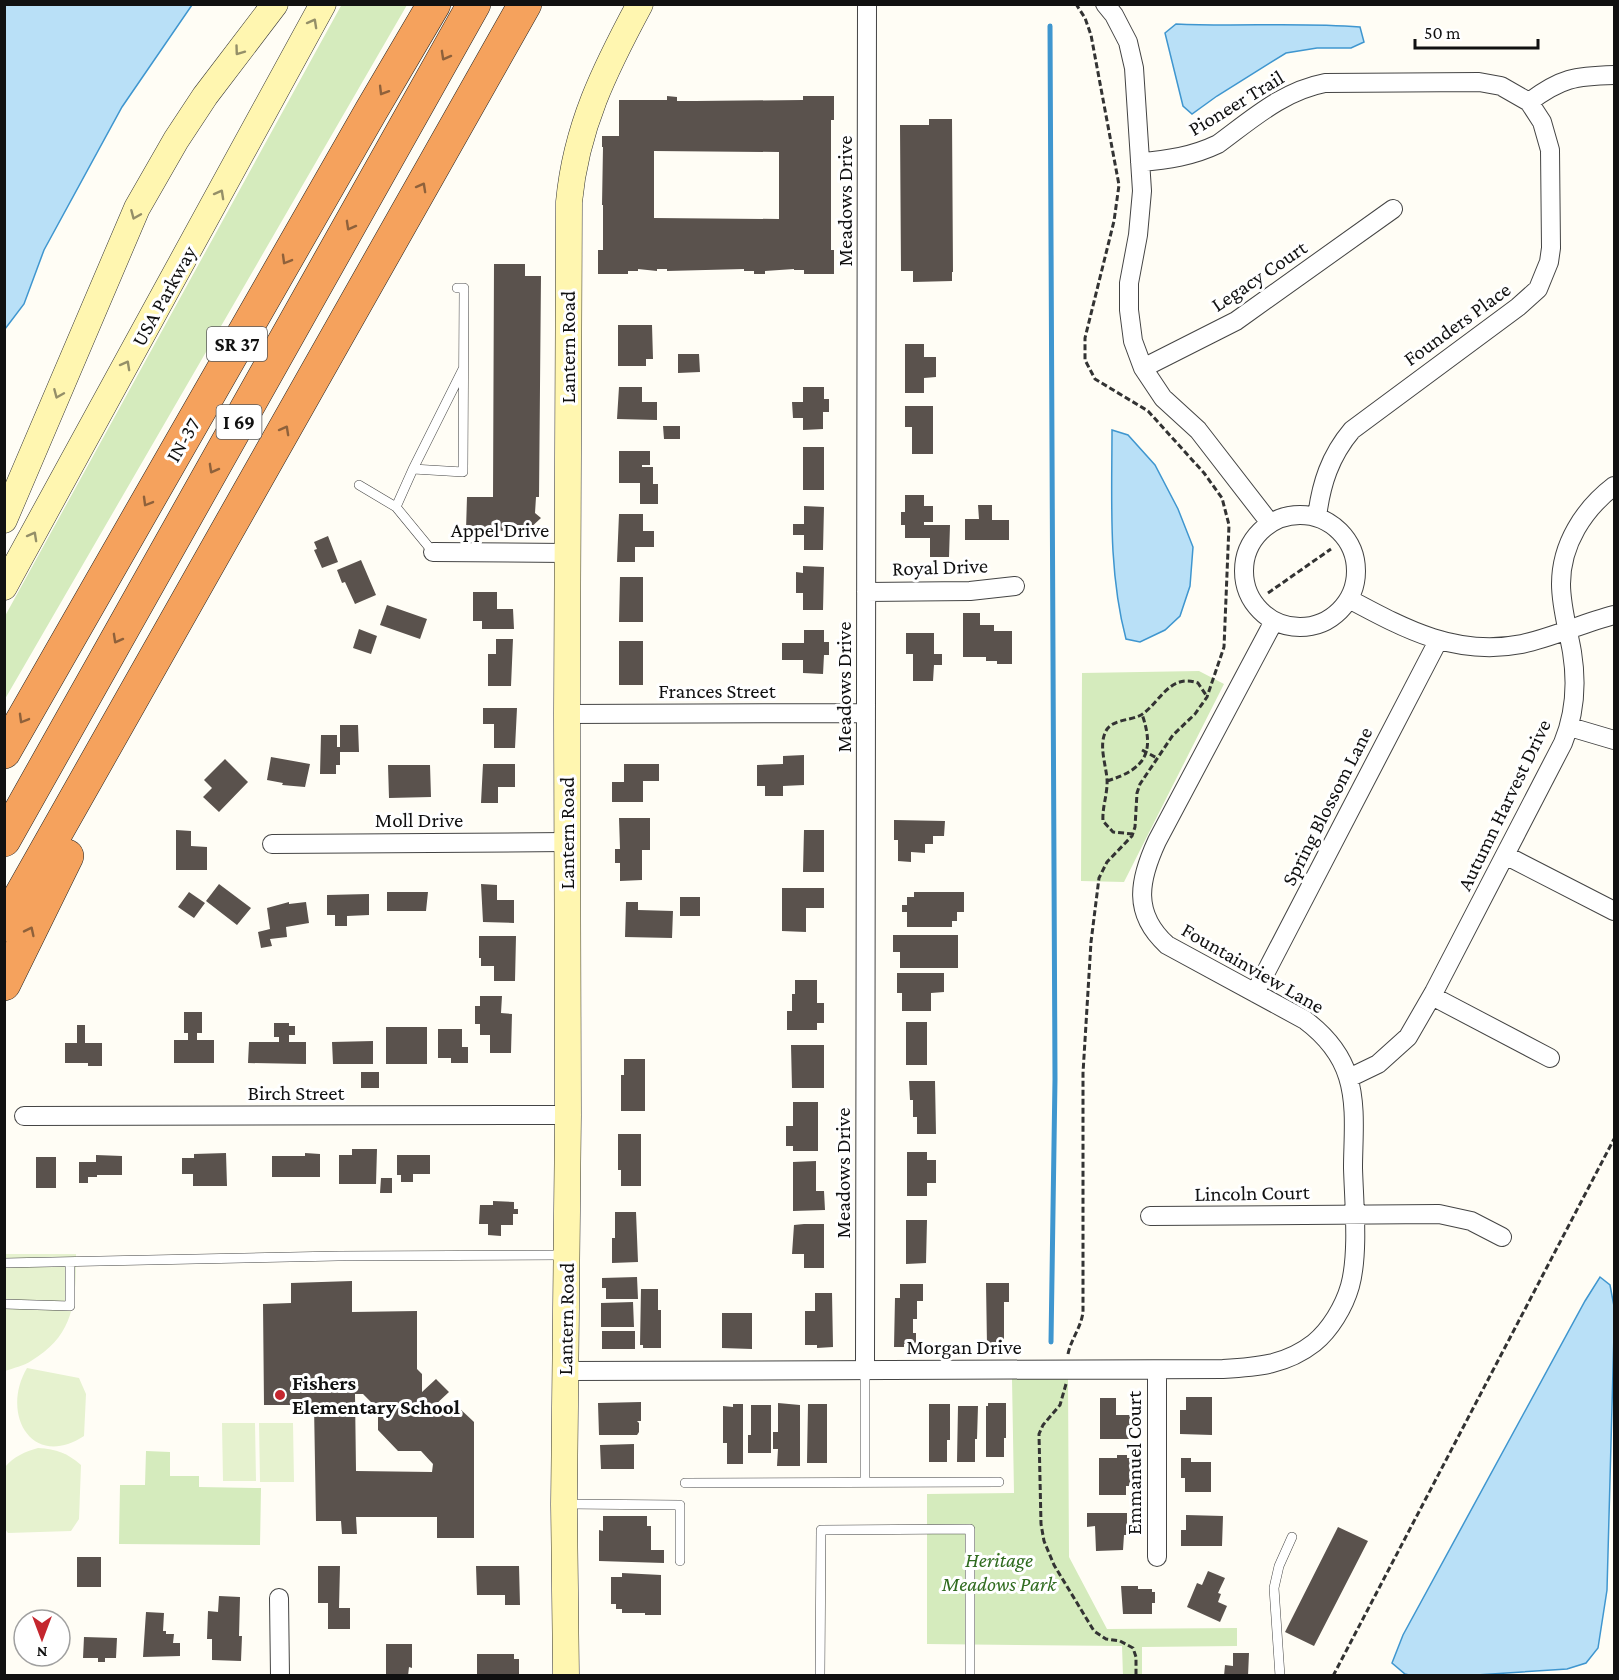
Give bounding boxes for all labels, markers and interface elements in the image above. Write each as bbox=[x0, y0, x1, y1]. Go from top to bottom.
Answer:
scale bar bbox=[1415, 12, 1538, 50]
one-way arrow bbox=[306, 18, 317, 29]
text: 50 m bbox=[1424, 23, 1461, 43]
one-way arrow bbox=[236, 45, 247, 56]
one-way arrow bbox=[441, 49, 452, 60]
street label: Pioneer Trail bbox=[1184, 65, 1288, 141]
one-way arrow bbox=[379, 85, 390, 95]
street label: Meadows Drive bbox=[833, 136, 857, 266]
one-way arrow bbox=[415, 183, 426, 193]
one-way arrow bbox=[213, 190, 224, 200]
one-way arrow bbox=[130, 209, 142, 220]
one-way arrow bbox=[345, 219, 357, 230]
street label: Legacy Court bbox=[1207, 235, 1312, 317]
street label: USA Parkway bbox=[127, 241, 202, 350]
one-way arrow bbox=[281, 254, 293, 264]
street label: Founders Place bbox=[1399, 277, 1515, 371]
street label: Lantern Road bbox=[556, 291, 580, 403]
road number: SR 37 bbox=[207, 327, 267, 361]
one-way arrow bbox=[119, 361, 130, 371]
one-way arrow bbox=[53, 388, 65, 399]
road number: I 69 bbox=[216, 405, 262, 439]
street label: IN-37 bbox=[161, 413, 205, 466]
one-way arrow bbox=[278, 426, 289, 436]
one-way arrow bbox=[209, 463, 220, 473]
one-way arrow bbox=[143, 496, 154, 506]
street label: Appel Drive bbox=[451, 518, 549, 542]
one-way arrow bbox=[26, 532, 37, 542]
street label: Royal Drive bbox=[892, 553, 988, 581]
street label: Meadows Drive bbox=[832, 622, 856, 752]
one-way arrow bbox=[113, 633, 125, 643]
street label: Frances Street bbox=[658, 679, 777, 703]
one-way arrow bbox=[19, 712, 31, 723]
street label: Autumn Harvest Drive bbox=[1452, 715, 1556, 895]
street label: Spring Blossom Lane bbox=[1277, 723, 1377, 889]
street label: Lantern Road bbox=[555, 777, 579, 889]
street label: Moll Drive bbox=[375, 808, 463, 832]
street label: Fountainview Lane bbox=[1177, 917, 1329, 1019]
one-way arrow bbox=[23, 927, 35, 938]
street label: Birch Street bbox=[247, 1081, 346, 1105]
street label: Meadows Drive bbox=[831, 1108, 855, 1238]
street label: Lincoln Court bbox=[1194, 1180, 1311, 1206]
street label: Lantern Road bbox=[553, 1262, 579, 1376]
street label: Morgan Drive bbox=[906, 1335, 1022, 1359]
place label: Fishers Elementary School bbox=[292, 1371, 460, 1419]
marker: Fishers Elementary School bbox=[273, 1388, 287, 1402]
street label: Emmanuel Court bbox=[1122, 1390, 1146, 1535]
park label: Heritage Meadows Park bbox=[941, 1548, 1057, 1596]
north arrow bbox=[12, 1608, 72, 1668]
text: N bbox=[36, 1644, 47, 1661]

